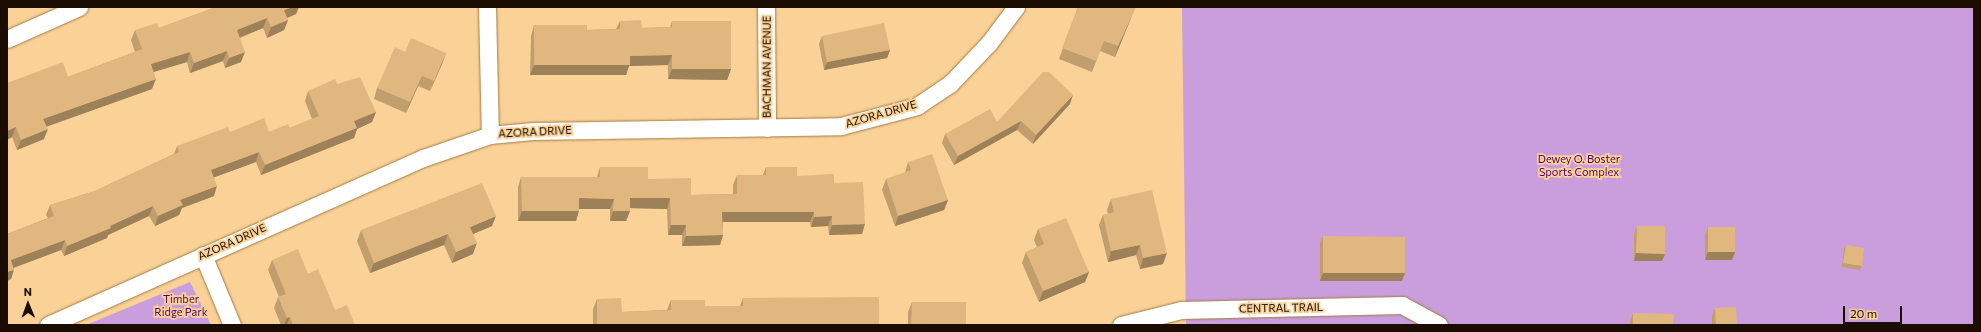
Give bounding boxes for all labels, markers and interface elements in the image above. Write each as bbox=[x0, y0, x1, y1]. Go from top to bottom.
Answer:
street label: BACHMAN AVENUE bbox=[760, 16, 774, 118]
street label: AZORA DRIVE bbox=[844, 98, 918, 130]
street label: AZORA DRIVE bbox=[498, 123, 572, 141]
park label: Dewey O. Boster Sports Complex bbox=[1538, 153, 1620, 179]
street label: AZORA DRIVE bbox=[196, 221, 268, 263]
north arrow bbox=[8, 284, 48, 324]
text: N bbox=[24, 285, 32, 298]
park label: Timber Ridge Park bbox=[154, 293, 208, 319]
scale bar bbox=[1845, 298, 1904, 324]
street label: CENTRAL TRAIL bbox=[1239, 301, 1323, 315]
text: 20 m bbox=[1850, 306, 1877, 320]

